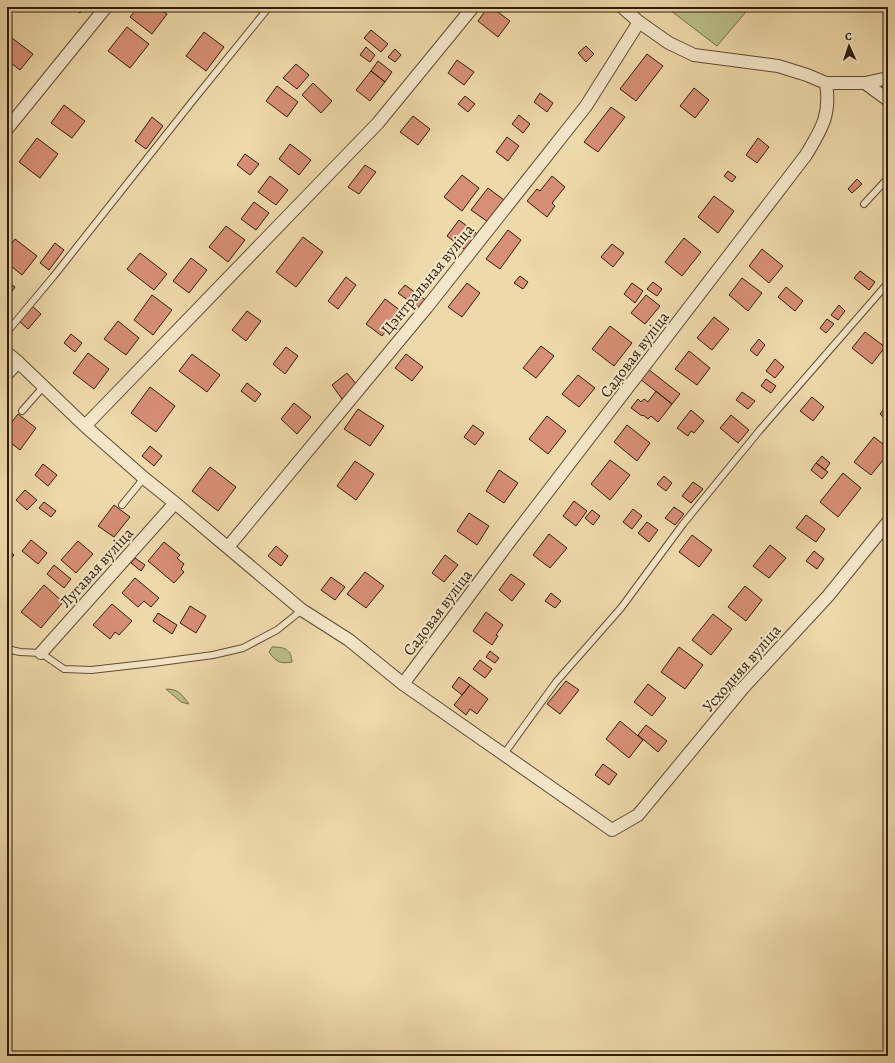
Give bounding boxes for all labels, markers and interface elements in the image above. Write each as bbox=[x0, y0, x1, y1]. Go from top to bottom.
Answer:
north arrow bbox=[829, 26, 869, 66]
text: С bbox=[845, 29, 852, 44]
street label: Цэнтральная вуліца bbox=[376, 219, 480, 340]
street label: Садовая вуліца bbox=[595, 306, 675, 402]
street label: Лугавая вуліца bbox=[55, 522, 139, 612]
street label: Садовая вуліца bbox=[398, 564, 478, 660]
street label: Усходняя вуліца bbox=[697, 620, 786, 717]

